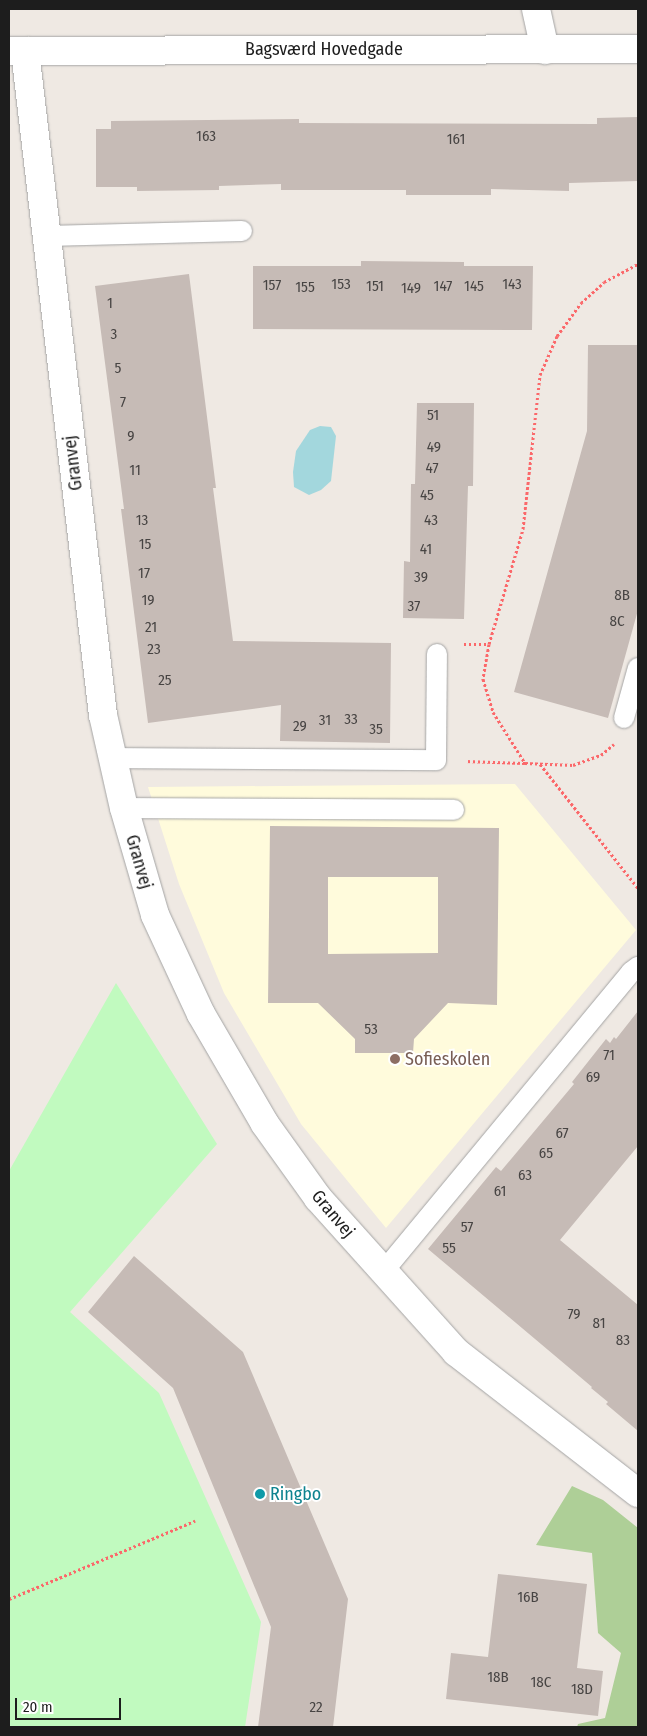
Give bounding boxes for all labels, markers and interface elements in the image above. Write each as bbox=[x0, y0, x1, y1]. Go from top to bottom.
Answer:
street label: Bagsværd Hovedgade bbox=[245, 38, 403, 60]
house number: 163 bbox=[196, 128, 216, 146]
house number: 161 bbox=[447, 131, 465, 149]
house number: 153 bbox=[331, 276, 351, 294]
house number: 143 bbox=[502, 276, 522, 294]
house number: 157 bbox=[263, 277, 281, 295]
house number: 151 bbox=[366, 278, 384, 296]
house number: 147 bbox=[434, 278, 452, 296]
house number: 145 bbox=[464, 278, 484, 296]
house number: 155 bbox=[295, 279, 315, 297]
house number: 149 bbox=[401, 280, 421, 298]
house number: 1 bbox=[107, 295, 113, 313]
house number: 3 bbox=[111, 326, 117, 344]
house number: 5 bbox=[115, 360, 121, 378]
house number: 7 bbox=[120, 394, 126, 412]
house number: 51 bbox=[427, 407, 439, 425]
house number: 9 bbox=[127, 428, 135, 446]
street label: Granvej bbox=[59, 434, 87, 492]
house number: 49 bbox=[427, 439, 441, 457]
house number: 47 bbox=[425, 460, 439, 478]
house number: 11 bbox=[129, 462, 141, 480]
house number: 45 bbox=[420, 487, 434, 505]
house number: 13 bbox=[136, 512, 148, 530]
house number: 43 bbox=[424, 512, 438, 530]
house number: 15 bbox=[139, 536, 151, 554]
house number: 41 bbox=[420, 541, 432, 559]
house number: 17 bbox=[138, 565, 150, 583]
house number: 39 bbox=[414, 569, 428, 587]
house number: 8B bbox=[614, 587, 630, 605]
house number: 19 bbox=[141, 592, 155, 610]
house number: 37 bbox=[408, 598, 420, 616]
house number: 8C bbox=[609, 613, 625, 631]
house number: 21 bbox=[145, 619, 157, 637]
house number: 23 bbox=[147, 641, 161, 659]
house number: 25 bbox=[158, 672, 172, 690]
house number: 33 bbox=[344, 711, 358, 729]
house number: 31 bbox=[319, 712, 331, 730]
house number: 29 bbox=[293, 718, 307, 736]
house number: 35 bbox=[369, 721, 383, 739]
street label: Granvej bbox=[121, 832, 157, 892]
house number: 53 bbox=[364, 1021, 378, 1039]
house number: 71 bbox=[603, 1047, 615, 1065]
place label: Sofieskolen bbox=[405, 1048, 490, 1070]
marker: Sofieskolen bbox=[389, 1053, 401, 1065]
house number: 69 bbox=[586, 1069, 600, 1087]
house number: 67 bbox=[555, 1125, 569, 1143]
house number: 65 bbox=[539, 1145, 553, 1163]
house number: 63 bbox=[518, 1167, 532, 1185]
house number: 61 bbox=[494, 1183, 506, 1201]
street label: Granvej bbox=[307, 1186, 359, 1242]
house number: 57 bbox=[461, 1219, 473, 1237]
house number: 55 bbox=[442, 1240, 456, 1258]
house number: 79 bbox=[567, 1306, 581, 1324]
house number: 81 bbox=[593, 1315, 605, 1333]
house number: 83 bbox=[616, 1332, 630, 1350]
place label: Ringbo bbox=[270, 1483, 321, 1505]
marker: Ringbo bbox=[254, 1488, 266, 1500]
house number: 16B bbox=[517, 1589, 539, 1607]
house number: 18B bbox=[487, 1669, 509, 1687]
house number: 18C bbox=[531, 1674, 551, 1692]
house number: 18D bbox=[571, 1681, 593, 1699]
scale bar bbox=[18, 1688, 124, 1720]
text: 20 m bbox=[23, 1698, 53, 1716]
house number: 22 bbox=[309, 1699, 323, 1717]

